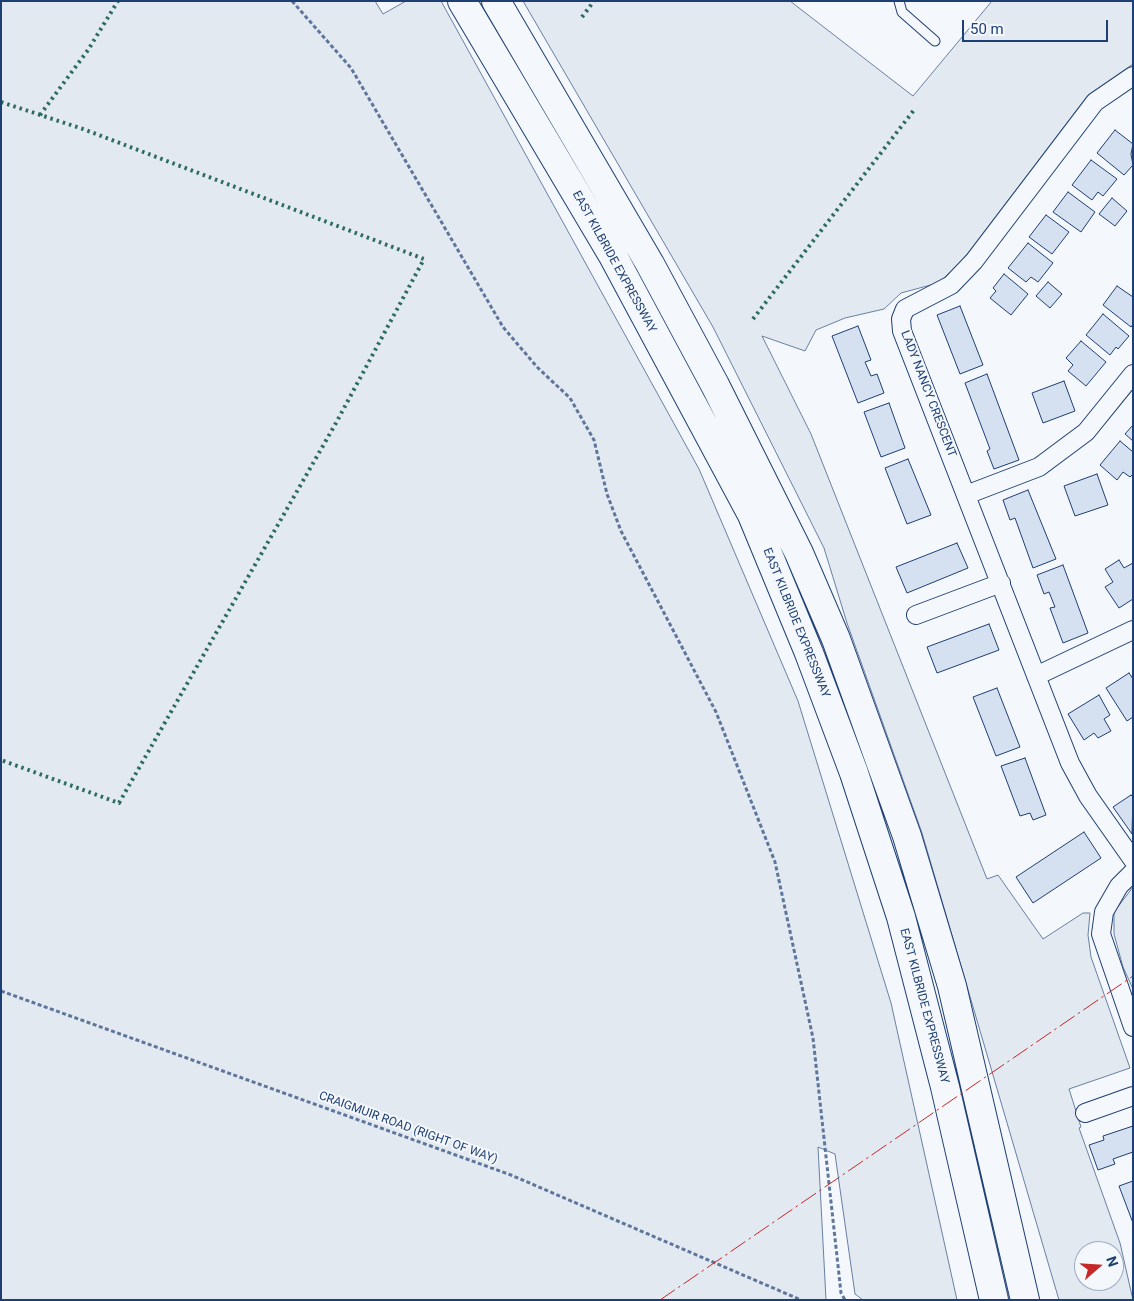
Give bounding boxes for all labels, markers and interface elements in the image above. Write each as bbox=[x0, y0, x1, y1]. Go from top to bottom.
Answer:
scale bar bbox=[964, 10, 1110, 42]
text: 50 m bbox=[970, 20, 1004, 38]
street label: EAST KILBRIDE EXPRESSWAY bbox=[569, 188, 659, 336]
street label: LADY NANCY CRESCENT bbox=[897, 329, 959, 459]
street label: EAST KILBRIDE EXPRESSWAY bbox=[759, 546, 833, 700]
street label: EAST KILBRIDE EXPRESSWAY bbox=[896, 927, 952, 1085]
street label: CRAIGMUIR ROAD (RIGHT OF WAY) bbox=[317, 1089, 499, 1167]
north arrow bbox=[1074, 1241, 1124, 1291]
text: N bbox=[1103, 1254, 1121, 1269]

